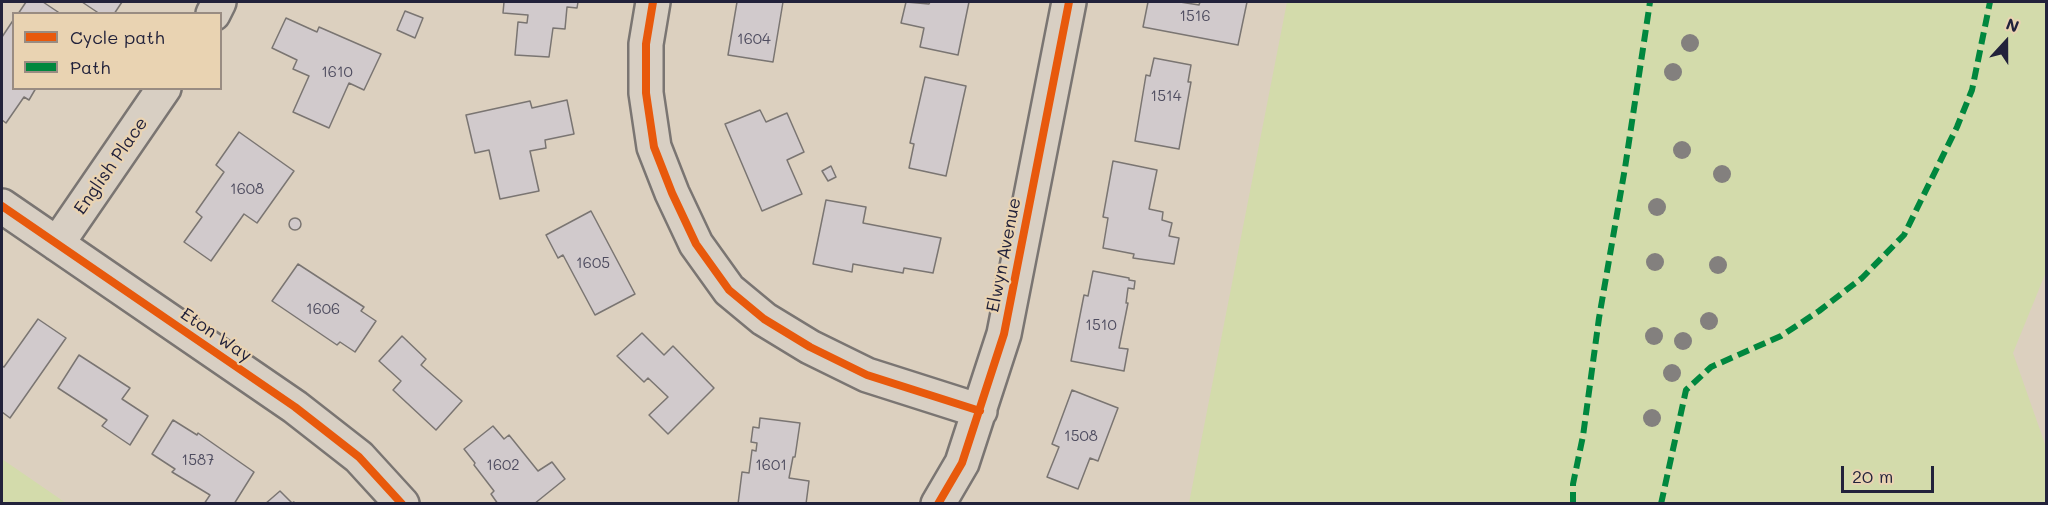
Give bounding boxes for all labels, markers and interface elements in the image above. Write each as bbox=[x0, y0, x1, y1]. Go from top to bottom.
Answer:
house number: 1516 bbox=[1179, 7, 1211, 25]
legend bbox=[12, 12, 222, 90]
north arrow bbox=[1976, 12, 2036, 72]
text: N bbox=[2003, 13, 2022, 37]
text: Cycle path bbox=[70, 25, 165, 49]
house number: 1604 bbox=[737, 30, 771, 48]
text: Path bbox=[70, 55, 110, 79]
house number: 1610 bbox=[321, 63, 353, 81]
house number: 1514 bbox=[1151, 87, 1181, 105]
street label: English Place bbox=[69, 113, 153, 219]
house number: 1608 bbox=[230, 180, 264, 198]
street label: Elwyn Avenue bbox=[982, 196, 1026, 314]
house number: 1605 bbox=[576, 254, 610, 272]
house number: 1606 bbox=[306, 300, 340, 318]
street label: Eton Way bbox=[176, 303, 256, 367]
house number: 1510 bbox=[1085, 316, 1117, 334]
house number: 1508 bbox=[1064, 427, 1098, 445]
house number: 1587 bbox=[182, 451, 214, 469]
scale bar bbox=[1844, 454, 1937, 492]
house number: 1602 bbox=[486, 456, 520, 474]
house number: 1601 bbox=[755, 456, 787, 474]
text: 20 m bbox=[1852, 464, 1893, 488]

